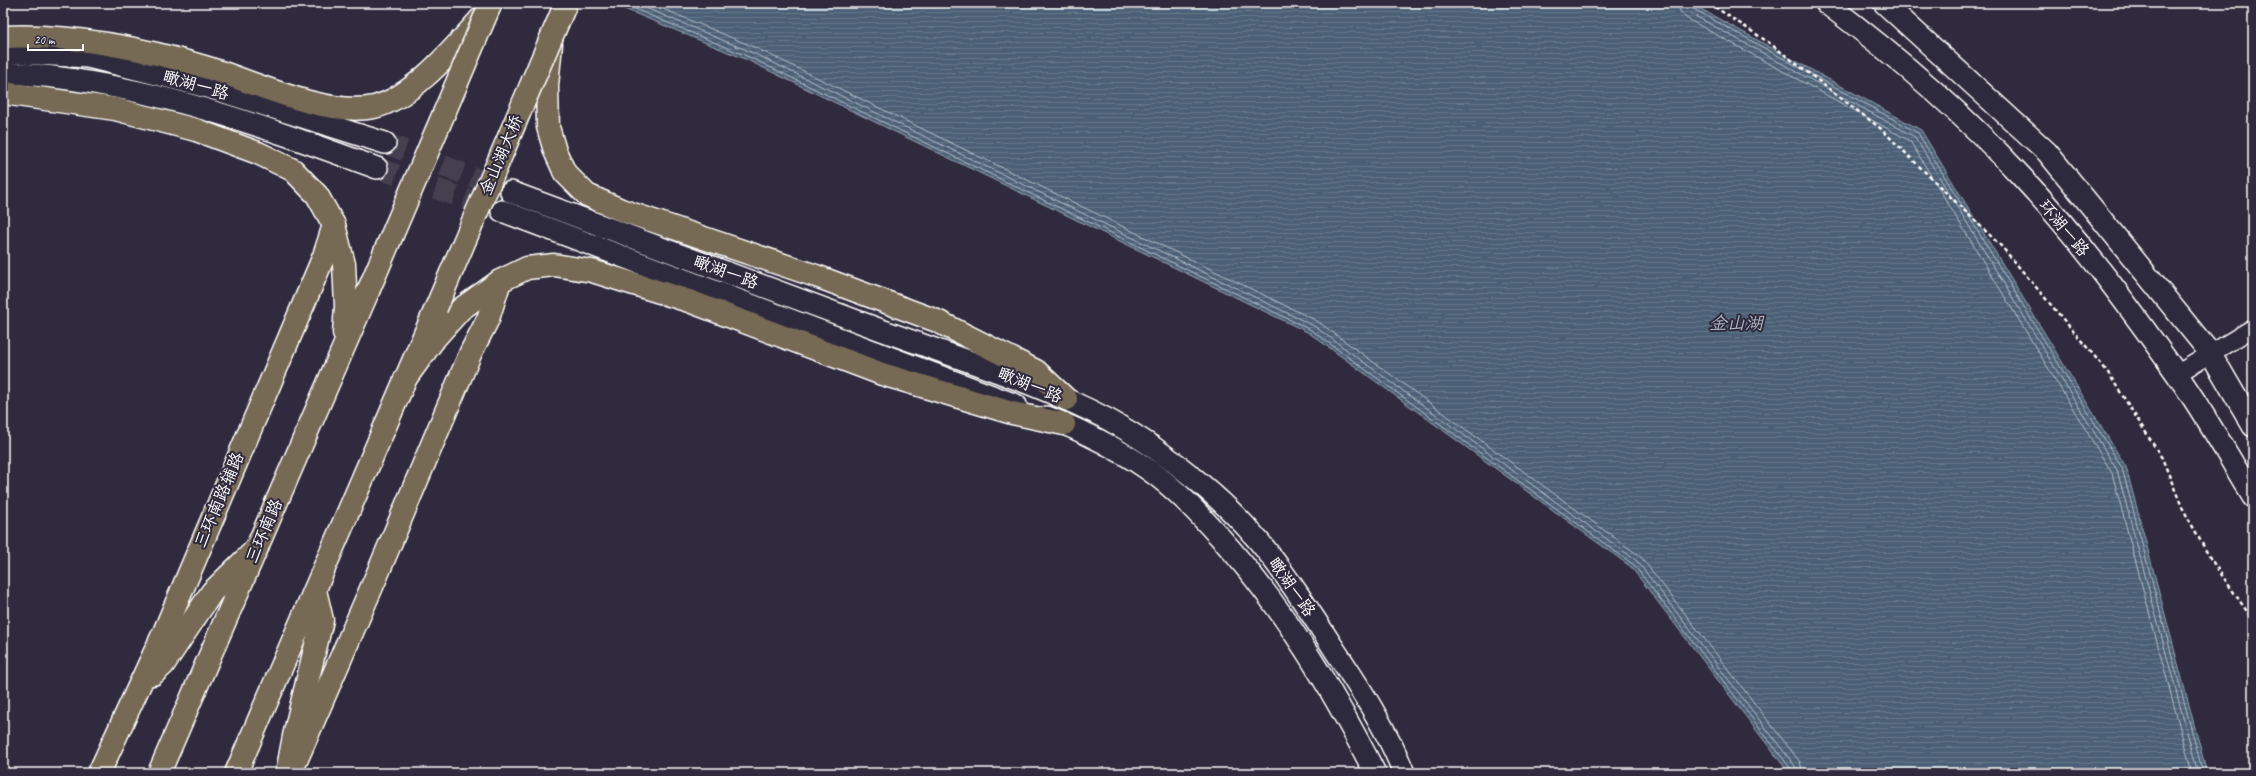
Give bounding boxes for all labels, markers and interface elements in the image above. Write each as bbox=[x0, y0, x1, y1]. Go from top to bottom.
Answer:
scale bar bbox=[28, 26, 83, 52]
text: 20 m bbox=[34, 32, 56, 48]
street label: 瞰湖一路 bbox=[160, 66, 232, 104]
street label: 金山湖大桥 bbox=[475, 112, 527, 198]
street label: 环湖一路 bbox=[2034, 195, 2094, 261]
street label: 瞰湖一路 bbox=[690, 251, 762, 293]
water label: 金山湖 bbox=[1709, 312, 1765, 334]
street label: 瞰湖一路 bbox=[995, 363, 1065, 407]
street label: 三环南路辅路 bbox=[189, 449, 249, 551]
street label: 三环南路 bbox=[241, 496, 287, 566]
street label: 瞰湖一路 bbox=[1264, 553, 1320, 621]

